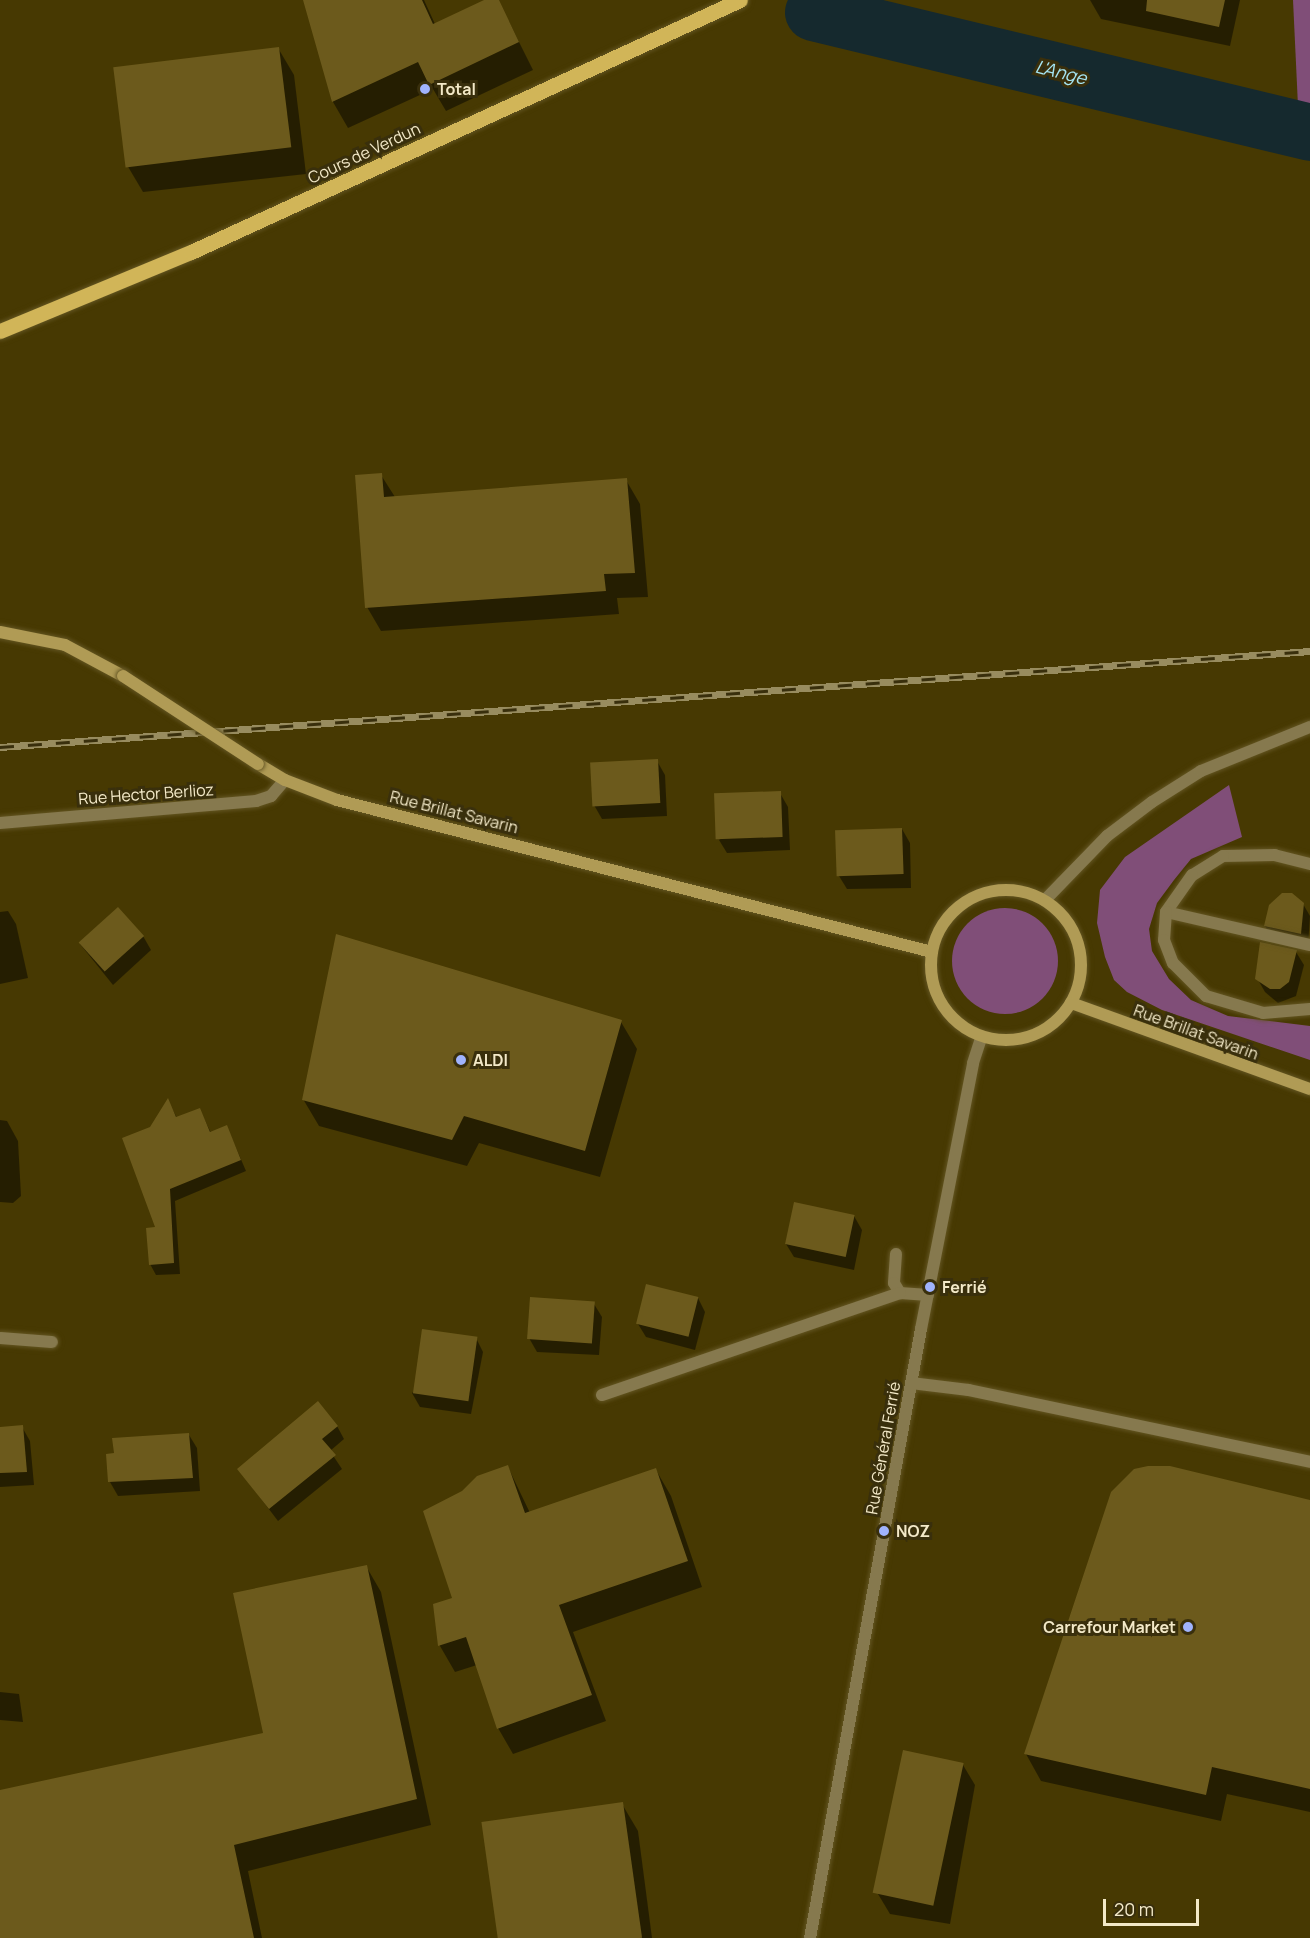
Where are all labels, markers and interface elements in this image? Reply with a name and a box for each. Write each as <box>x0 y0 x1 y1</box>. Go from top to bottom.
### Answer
water label: L'Ange <box>1033 55 1089 89</box>
place label: Total <box>437 79 476 99</box>
marker: Total <box>418 82 432 96</box>
street label: Cours de Verdun <box>305 119 423 187</box>
street label: Rue Hector Berlioz <box>78 780 214 808</box>
street label: Rue Brillat Savarin <box>388 787 520 837</box>
street label: Rue Brillat Savarin <box>1131 1001 1261 1063</box>
place label: ALDI <box>473 1050 508 1070</box>
marker: ALDI <box>454 1053 468 1067</box>
place label: Ferrié <box>942 1277 987 1297</box>
marker: Ferrié <box>923 1280 937 1294</box>
street label: Rue Général Ferrié <box>862 1380 904 1516</box>
place label: NOZ <box>896 1521 930 1541</box>
marker: NOZ <box>877 1524 891 1538</box>
place label: Carrefour Market <box>1043 1617 1176 1637</box>
marker: Carrefour Market <box>1181 1620 1195 1634</box>
scale bar <box>1106 1887 1202 1925</box>
text: 20 m <box>1114 1897 1154 1921</box>

